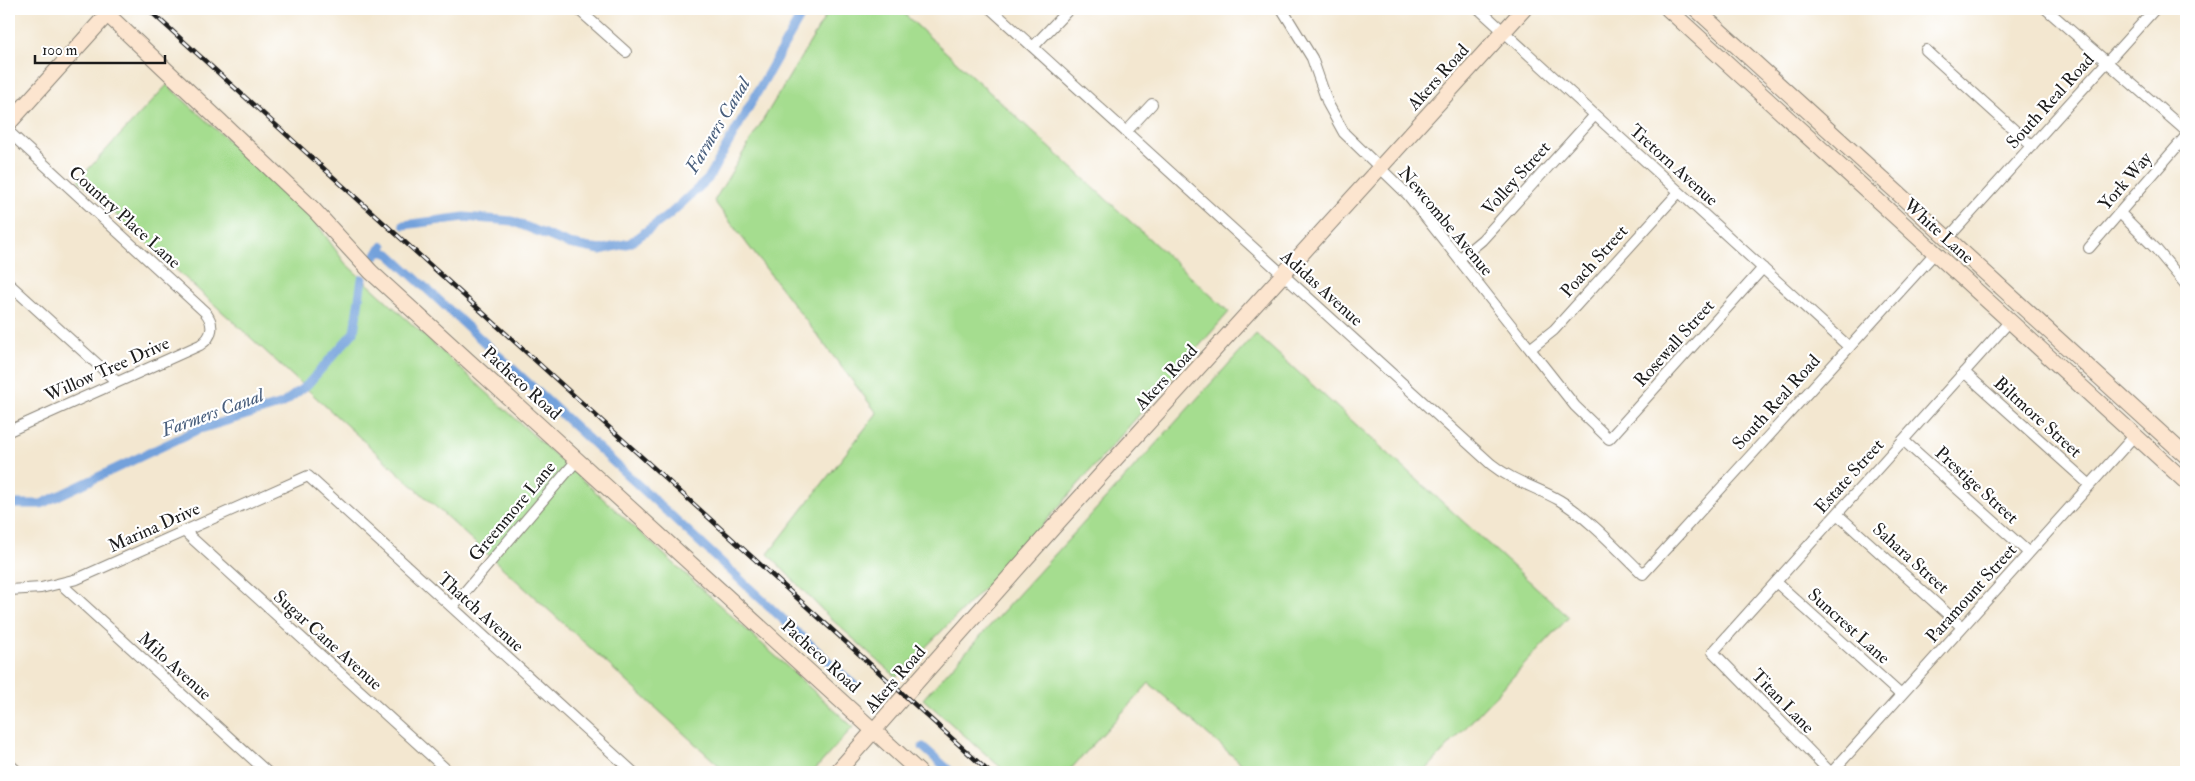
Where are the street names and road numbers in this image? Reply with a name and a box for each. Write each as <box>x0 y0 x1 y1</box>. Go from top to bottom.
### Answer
street label: Akers Road <box>1402 39 1474 116</box>
street label: South Real Road <box>2001 49 2099 154</box>
street label: Tretorn Avenue <box>1624 119 1723 212</box>
street label: Volley Street <box>1477 136 1556 220</box>
street label: York Way <box>2094 146 2158 215</box>
street label: Country Place Lane <box>64 161 186 274</box>
street label: Newcombe Avenue <box>1393 162 1499 281</box>
street label: White Lane <box>1898 193 1979 269</box>
street label: Poach Street <box>1556 220 1633 302</box>
street label: Adidas Avenue <box>1275 245 1368 332</box>
street label: Rosewall Street <box>1629 295 1720 392</box>
street label: Willow Tree Drive <box>40 332 173 408</box>
street label: Akers Road <box>1129 340 1203 416</box>
street label: Pacheco Road <box>477 342 566 425</box>
street label: South Real Road <box>1727 350 1825 455</box>
street label: Biltmore Street <box>1989 372 2087 463</box>
street label: Estate Street <box>1810 434 1889 519</box>
street label: Prestige Street <box>1930 442 2023 529</box>
street label: Greenmore Lane <box>464 456 561 566</box>
street label: Marina Drive <box>105 497 204 558</box>
street label: Sahara Street <box>1867 518 1954 599</box>
street label: Paramount Street <box>1921 539 2022 648</box>
street label: Thatch Avenue <box>433 567 529 658</box>
street label: Suncrest Lane <box>1803 583 1895 670</box>
street label: Sugar Cane Avenue <box>268 585 387 696</box>
street label: Pacheco Road <box>776 615 865 698</box>
street label: Milo Avenue <box>133 627 217 706</box>
street label: Akers Road <box>859 641 931 718</box>
street label: Titan Lane <box>1746 664 1820 739</box>

